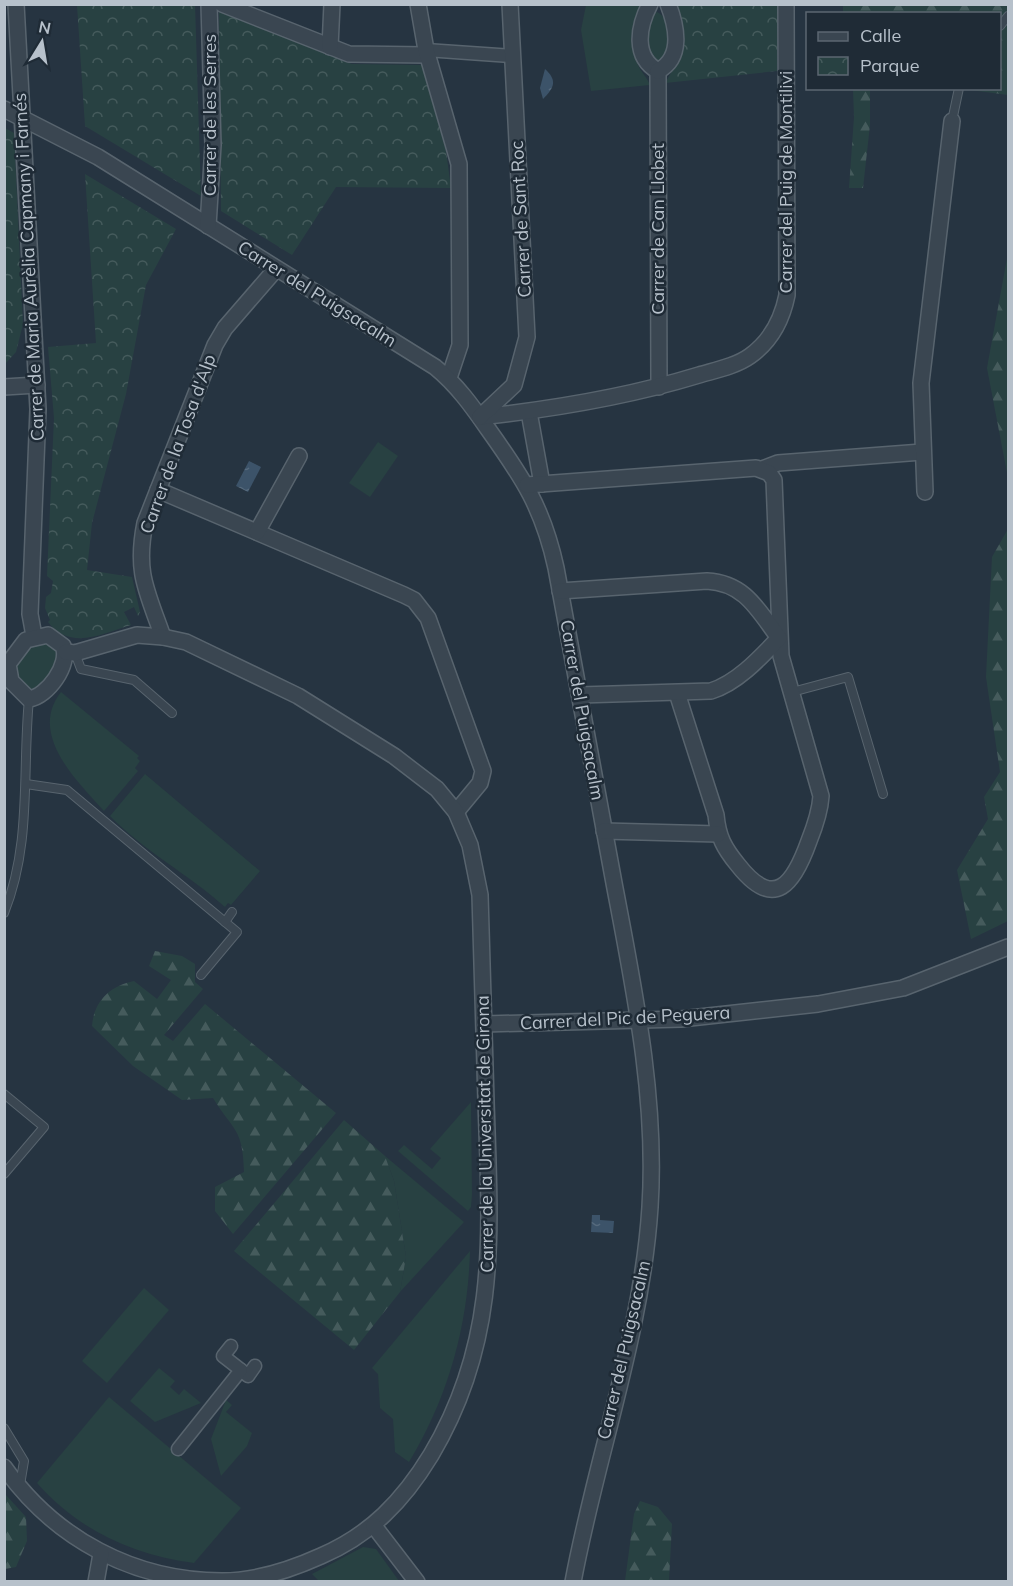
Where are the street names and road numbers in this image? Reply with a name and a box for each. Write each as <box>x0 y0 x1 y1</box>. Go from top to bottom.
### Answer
street label: Carrer de les Serres <box>198 34 221 196</box>
street label: Carrer del Puig de Montilivi <box>774 71 797 293</box>
street label: Carrer de Maria Aurèlia Capmany i Farnés <box>8 92 49 442</box>
street label: Carrer de Sant Roc <box>505 140 536 298</box>
street label: Carrer de Can Llobet <box>646 143 669 315</box>
street label: Carrer del Puigsacalm <box>234 235 401 352</box>
street label: Carrer de la Tosa d'Alp <box>134 351 221 537</box>
street label: Carrer del Puigsacalm <box>555 618 610 802</box>
street label: Carrer de la Universitat de Girona <box>471 995 498 1273</box>
street label: Carrer del Pic de Peguera <box>519 1001 731 1034</box>
street label: Carrer del Puigsacalm <box>592 1258 655 1442</box>

